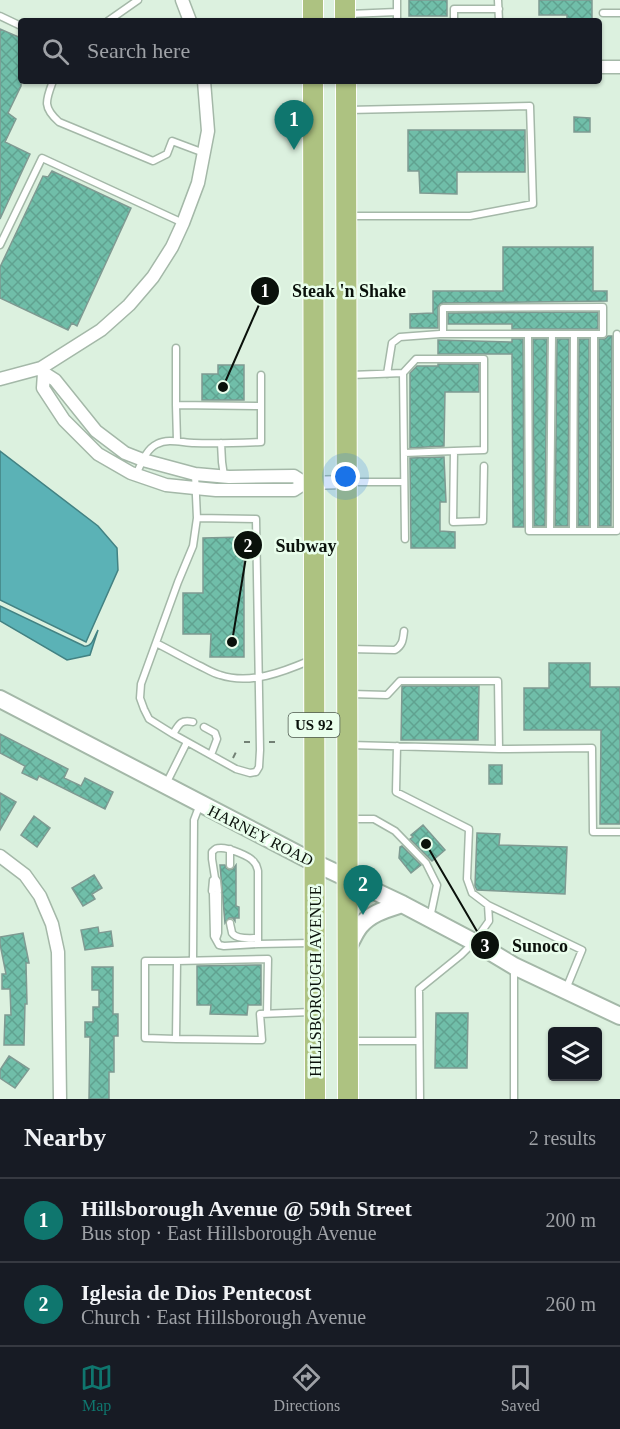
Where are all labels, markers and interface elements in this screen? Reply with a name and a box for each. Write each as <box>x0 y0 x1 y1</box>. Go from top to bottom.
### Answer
search box <box>18 18 602 84</box>
icon: search <box>39 35 72 68</box>
text: Search here <box>87 38 190 63</box>
pin: 1 <box>274 100 314 150</box>
callout: Steak 'n Shake <box>250 273 418 309</box>
text: 1 <box>261 281 270 301</box>
text: Steak 'n Shake <box>292 281 406 301</box>
your location <box>331 462 360 491</box>
callout: Subway <box>233 527 348 563</box>
text: 2 <box>244 536 253 556</box>
text: Subway <box>275 536 337 556</box>
road number: US 92 <box>288 713 340 737</box>
street label: HARNEY ROAD <box>206 802 316 869</box>
pin: 2 <box>344 866 382 915</box>
street label: HILLSBOROUGH AVENUE <box>307 885 324 1077</box>
callout: Sunoco <box>470 927 580 963</box>
text: 3 <box>481 936 490 956</box>
text: Sunoco <box>512 936 568 956</box>
map controls <box>548 1027 602 1081</box>
button: layers <box>548 1027 602 1081</box>
text: Nearby <box>24 1123 106 1152</box>
text: 2 results <box>529 1127 596 1149</box>
text: Hillsborough Avenue @ 59th Street <box>81 1196 412 1221</box>
text: 1 <box>39 1209 49 1231</box>
text: 200 m <box>545 1209 596 1231</box>
text: Bus stop · East Hillsborough Avenue <box>81 1222 377 1244</box>
text: Iglesia de Dios Pentecost <box>81 1280 311 1305</box>
text: 2 <box>39 1293 49 1315</box>
text: 260 m <box>545 1293 596 1315</box>
text: Church · East Hillsborough Avenue <box>81 1306 366 1328</box>
tab: Map <box>80 1361 113 1415</box>
tab: Directions <box>274 1361 340 1415</box>
tab: Saved <box>501 1361 540 1415</box>

